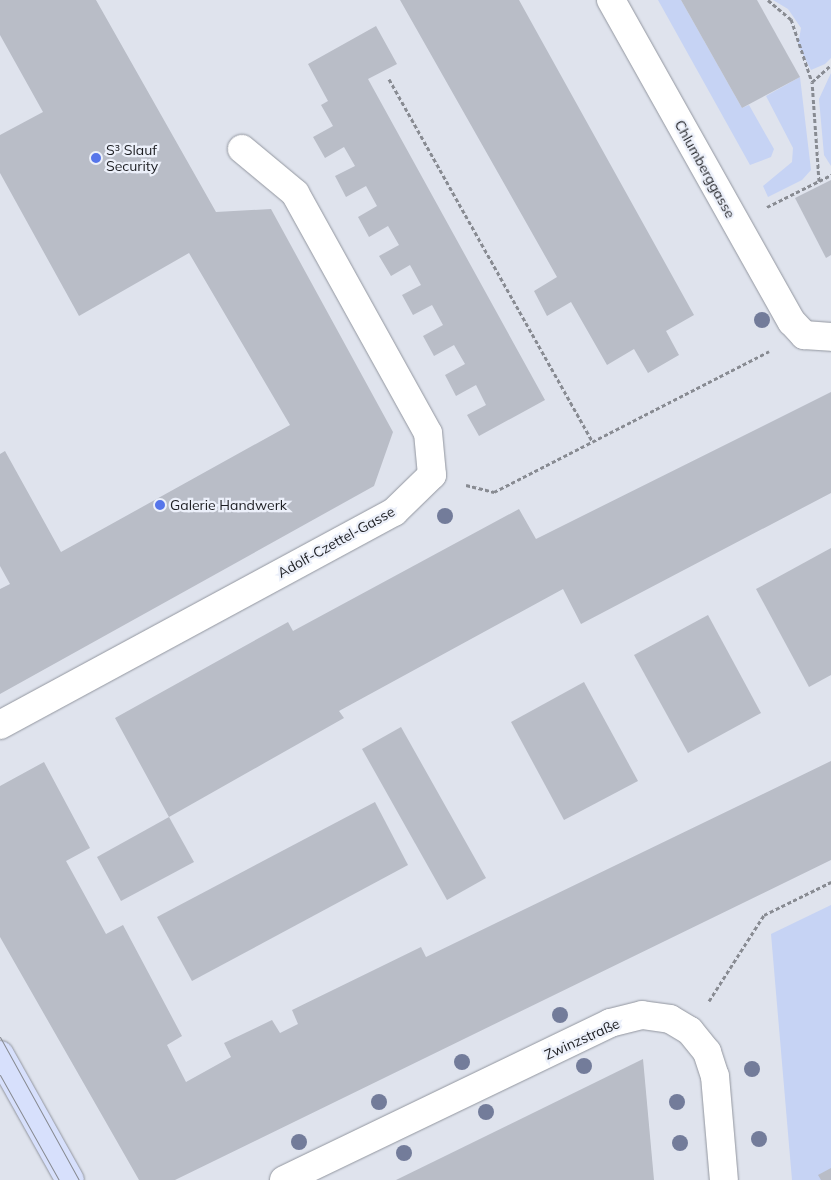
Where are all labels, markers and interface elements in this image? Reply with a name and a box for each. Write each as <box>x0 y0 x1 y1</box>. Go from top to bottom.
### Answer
street label: Chlumberggasse <box>671 117 739 221</box>
place label: S³ Slauf Security <box>106 142 158 174</box>
marker: S³ Slauf Security <box>90 152 102 164</box>
place label: Galerie Handwerk <box>170 497 287 513</box>
marker: Galerie Handwerk <box>154 499 166 511</box>
street label: Adolf-Czettel-Gasse <box>275 503 397 581</box>
street label: Zwinzstraße <box>542 1015 622 1063</box>

